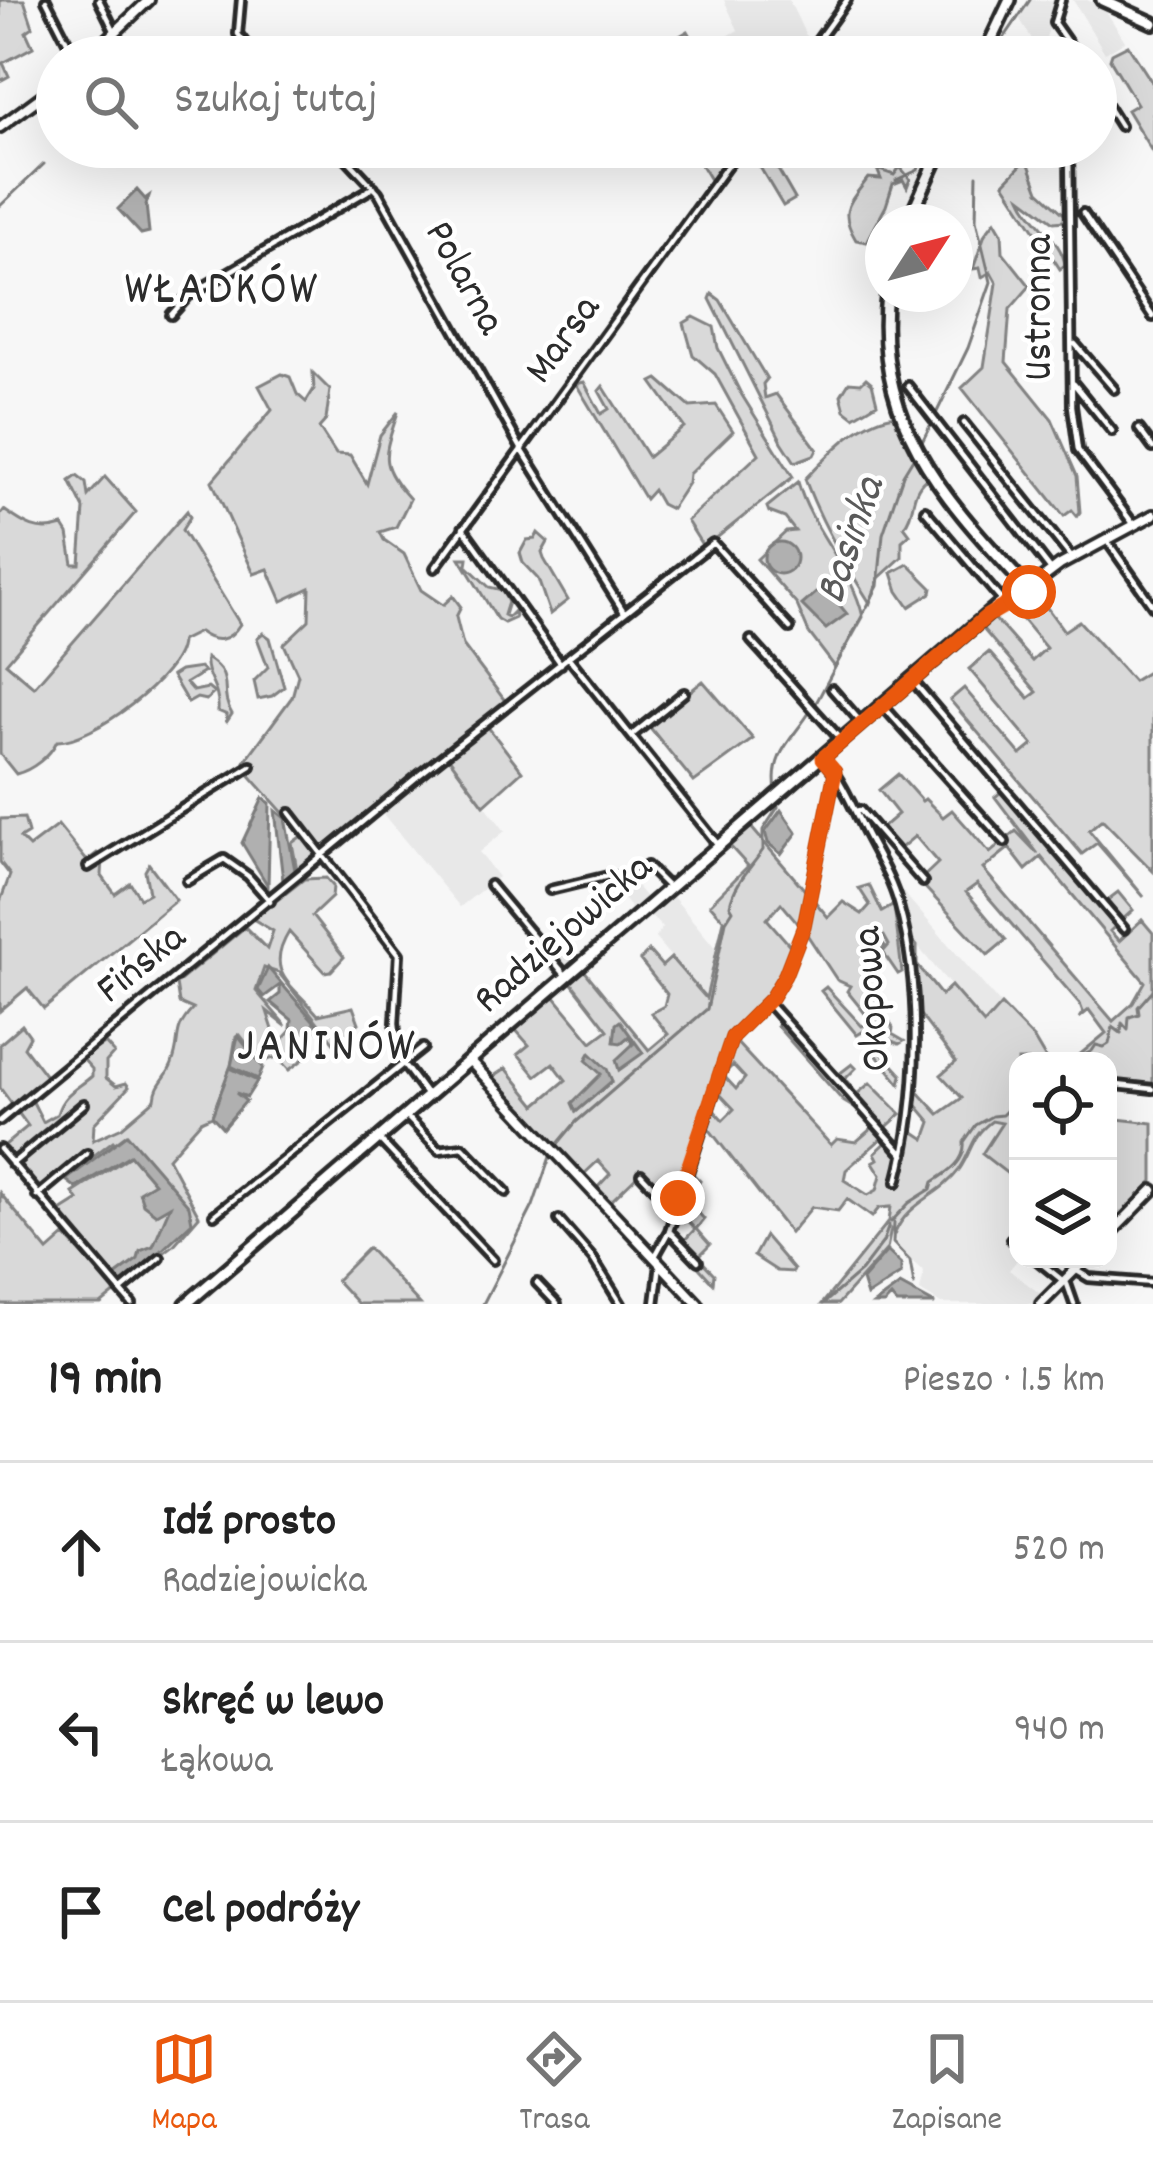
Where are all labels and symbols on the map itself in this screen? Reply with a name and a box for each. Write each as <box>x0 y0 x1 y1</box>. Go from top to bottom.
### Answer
north arrow <box>865 204 973 312</box>
street label: Polarna <box>406 211 518 348</box>
street label: Ustronna <box>1012 234 1072 381</box>
district label: WŁADKÓW <box>124 258 320 327</box>
street label: Marsa <box>512 283 619 398</box>
water label: Basinka <box>802 467 905 613</box>
route start <box>1002 565 1056 619</box>
street label: Radziejowicka <box>462 840 669 1031</box>
street label: Fińska <box>85 910 202 1021</box>
street label: Okopowa <box>840 923 910 1073</box>
district label: JANINÓW <box>237 1015 417 1084</box>
route end <box>651 1171 705 1225</box>

